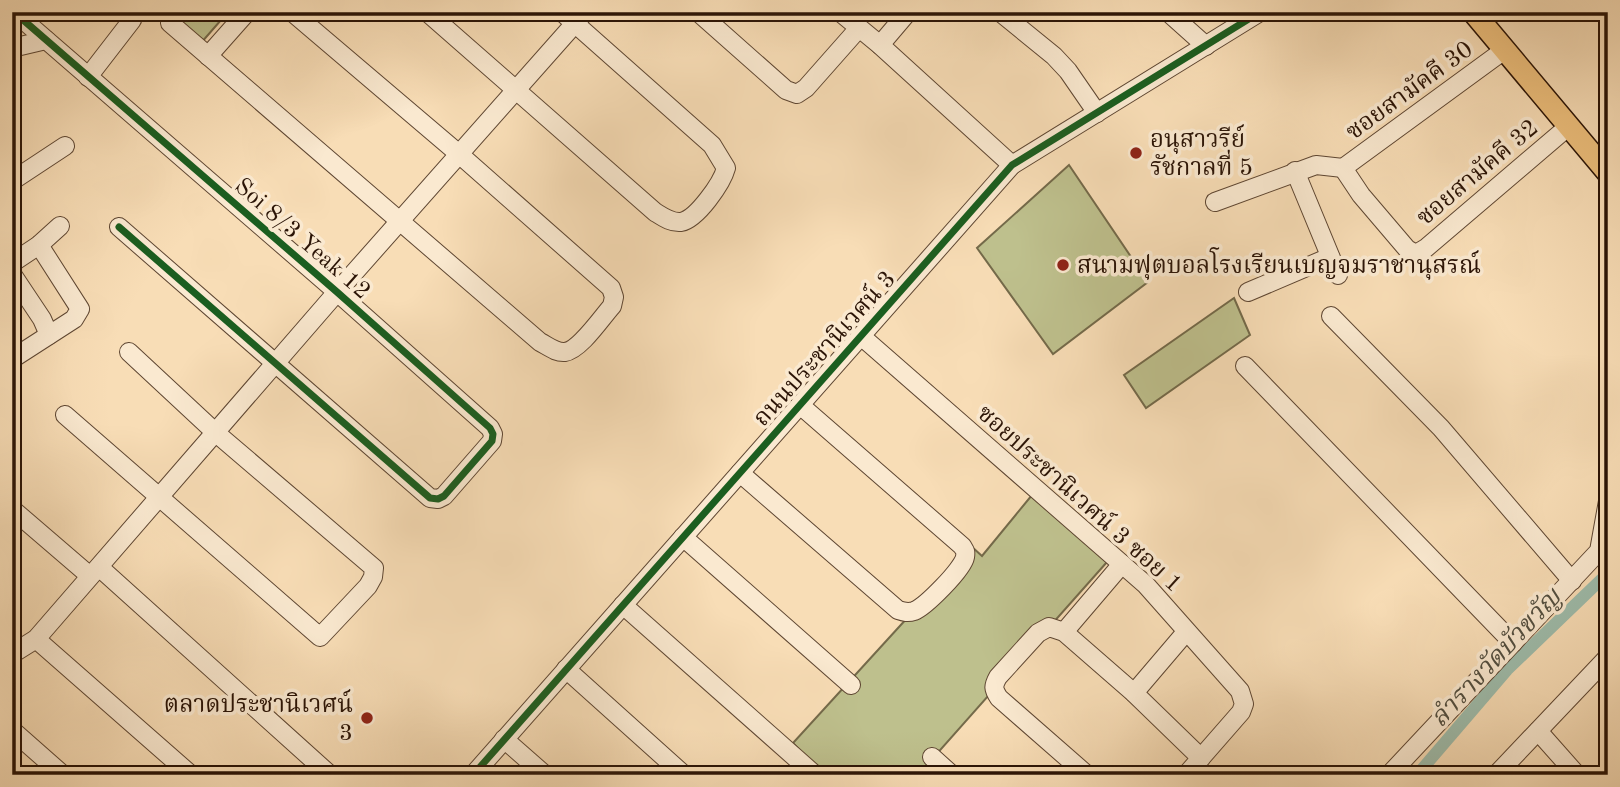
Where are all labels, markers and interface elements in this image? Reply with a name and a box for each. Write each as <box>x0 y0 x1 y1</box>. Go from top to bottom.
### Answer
street label: ซอยสามัคคี 30 <box>1341 35 1478 145</box>
street label: ซอยสามัคคี 32 <box>1411 114 1543 231</box>
place label: อนุสาวรีย์ รัชกาลที่ 5 <box>1150 123 1253 181</box>
marker: อนุสาวรีย์ รัชกาลที่ 5 <box>1128 145 1144 161</box>
street label: Soi 8/3 Yeak 12 <box>229 174 374 305</box>
place label: สนามฟุตบอลโรงเรียนเบญจมราชานุสรณ์ <box>1077 247 1481 280</box>
marker: สนามฟุตบอลโรงเรียนเบญจมราชานุสรณ์ <box>1055 257 1071 273</box>
street label: ถนนประชานิเวศน์ 3 <box>745 263 901 431</box>
street label: ซอยประชานิเวศน์ 3 ซอย 1 <box>972 397 1190 597</box>
water label: ลำรางวัดบัวขวัญ <box>1425 582 1568 733</box>
place label: ตลาดประชานิเวศน์ 3 <box>164 688 353 746</box>
marker: ตลาดประชานิเวศน์ 3 <box>359 710 375 726</box>

